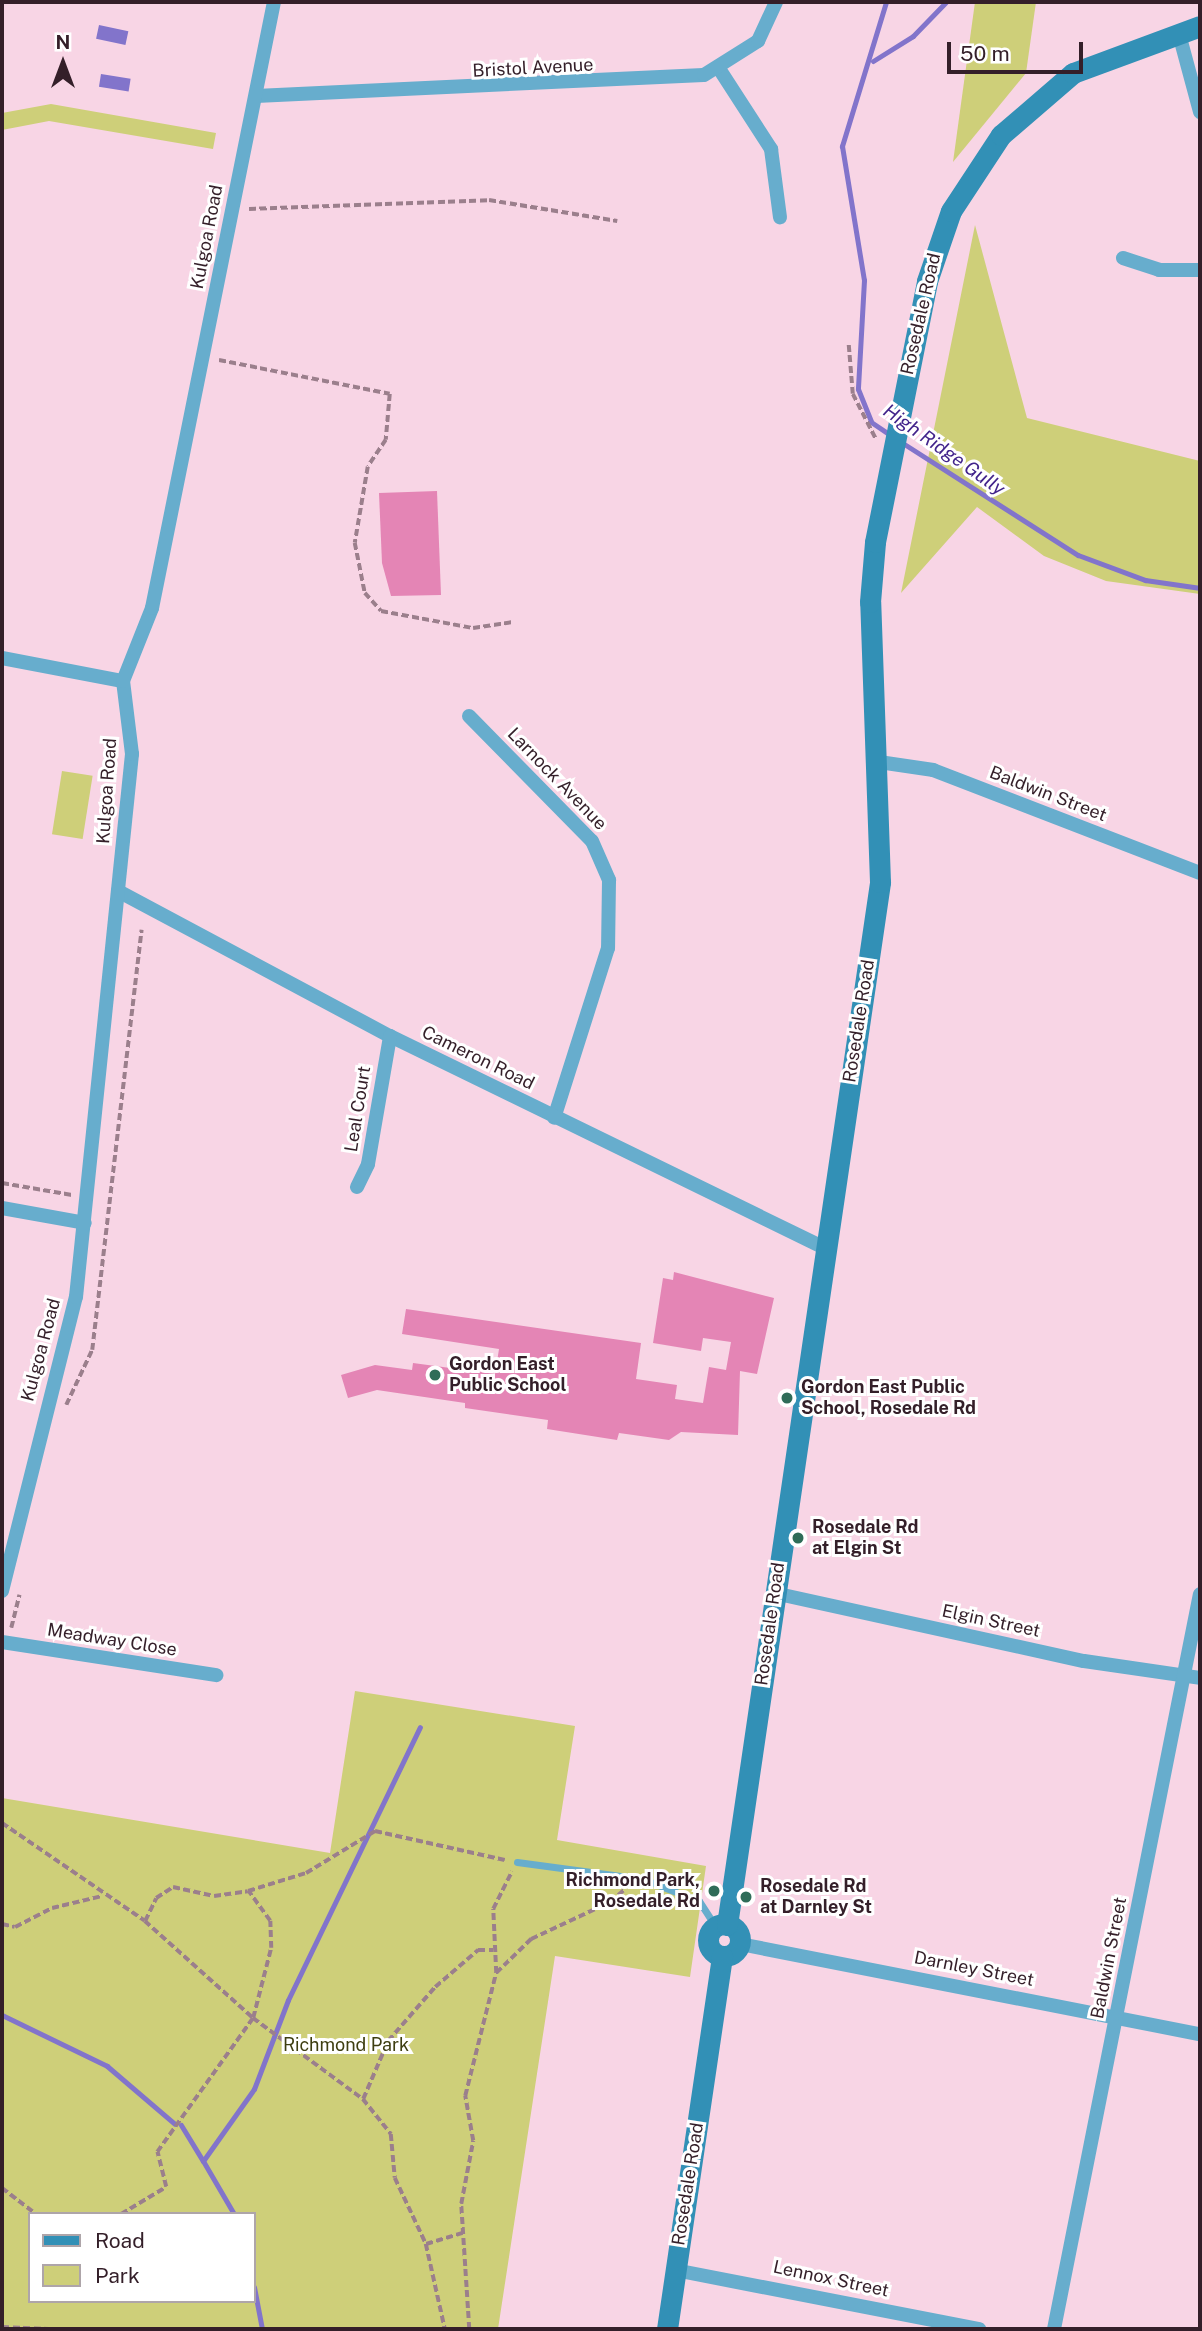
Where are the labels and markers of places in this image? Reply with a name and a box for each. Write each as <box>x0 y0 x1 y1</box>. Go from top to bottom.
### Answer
place label: Gordon East Public School <box>449 1354 566 1396</box>
marker: Gordon East Public School <box>427 1367 443 1383</box>
place label: Gordon East Public School, Rosedale Rd <box>801 1377 976 1420</box>
marker: Gordon East Public School, Rosedale Rd <box>779 1390 795 1406</box>
place label: Rosedale Rd at Elgin St <box>812 1517 919 1560</box>
marker: Rosedale Rd at Elgin St <box>790 1530 806 1546</box>
place label: Richmond Park, Rosedale Rd <box>566 1870 700 1912</box>
place label: Rosedale Rd at Darnley St <box>760 1876 872 1918</box>
marker: Richmond Park, Rosedale Rd <box>706 1883 722 1899</box>
marker: Rosedale Rd at Darnley St <box>738 1889 754 1905</box>

